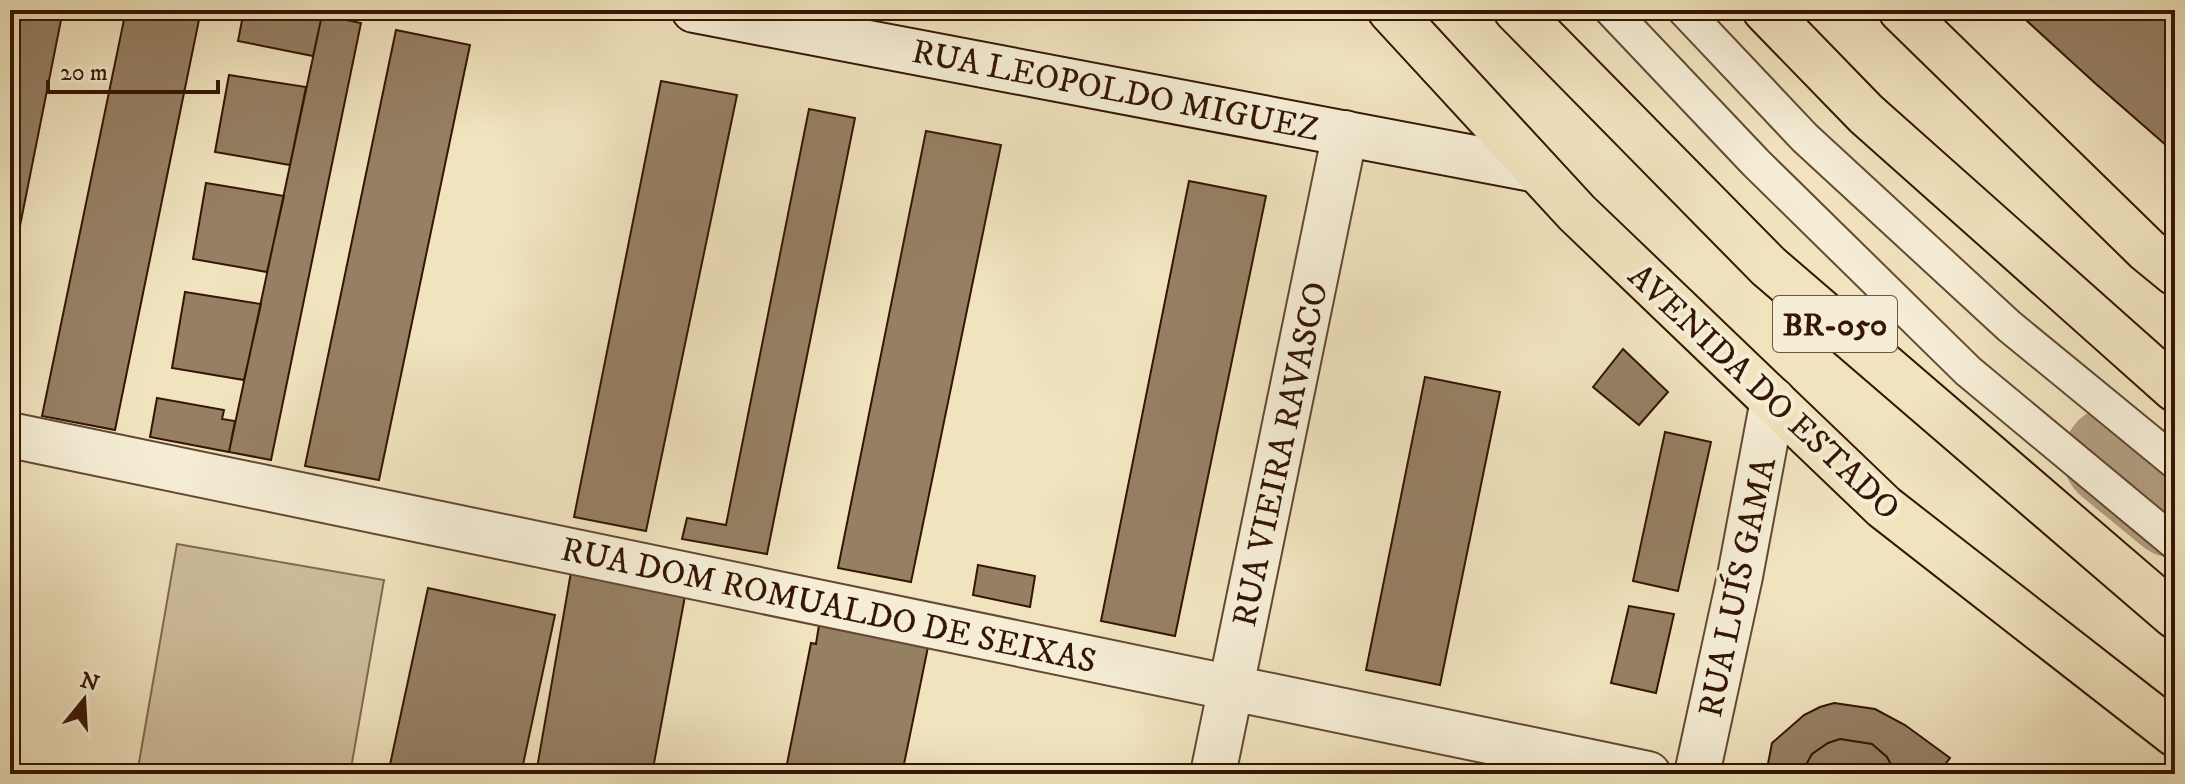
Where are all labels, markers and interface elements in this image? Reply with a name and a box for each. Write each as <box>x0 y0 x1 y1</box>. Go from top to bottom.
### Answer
street label: RUA LEOPOLDO MIGUEZ <box>908 31 1323 151</box>
scale bar <box>48 44 218 94</box>
text: 20 m <box>60 58 108 88</box>
street label: AVENIDA DO ESTADO <box>1619 256 1908 529</box>
street label: RUA VIEIRA RAVASCO <box>1224 278 1338 631</box>
road number: BR-050 <box>1773 296 1897 352</box>
street label: RUA LUÍS GAMA <box>1690 454 1786 721</box>
street label: RUA DOM ROMUALDO DE SEIXAS <box>557 529 1100 683</box>
north arrow <box>44 660 124 740</box>
text: N <box>77 667 102 698</box>

